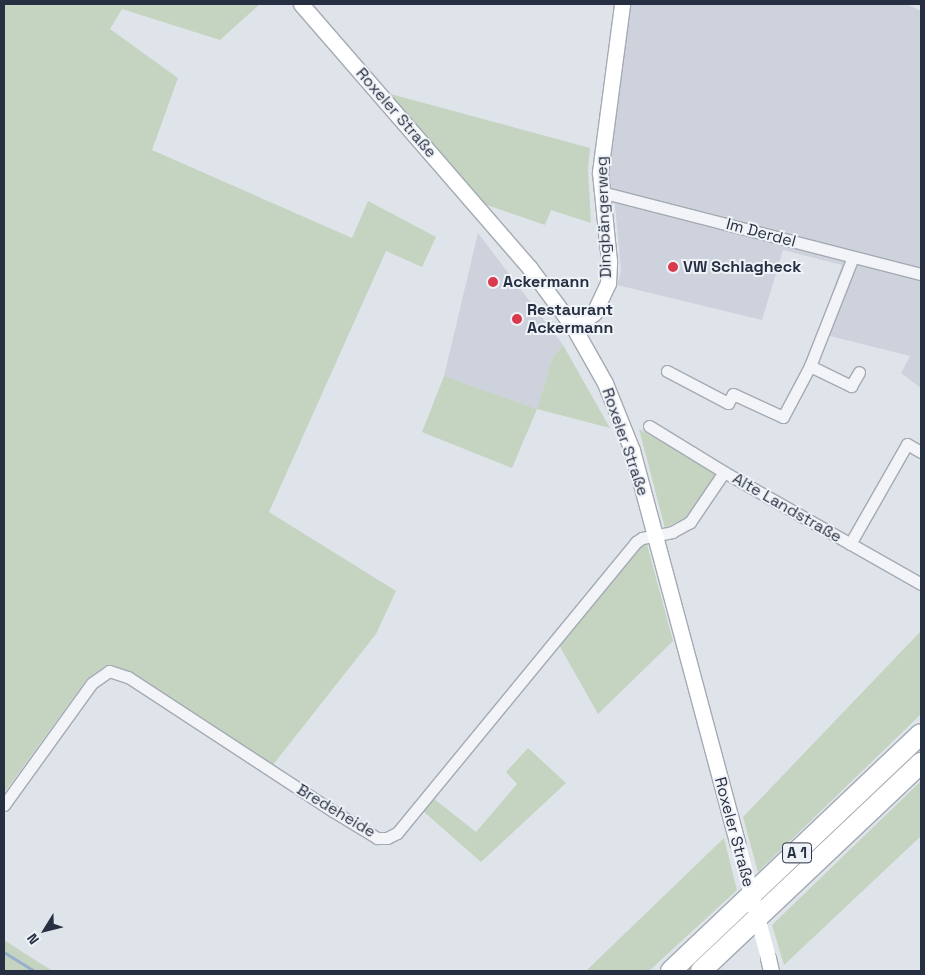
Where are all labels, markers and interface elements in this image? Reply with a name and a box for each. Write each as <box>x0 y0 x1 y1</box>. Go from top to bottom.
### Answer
street label: Roxeler Straße <box>352 64 440 162</box>
street label: Dingbängerweg <box>592 156 616 278</box>
street label: Im Derdel <box>724 215 798 251</box>
place label: VW Schlagheck <box>683 257 801 277</box>
marker: VW Schlagheck <box>667 261 679 273</box>
place label: Ackermann <box>503 272 589 292</box>
marker: Ackermann <box>487 276 499 288</box>
place label: Restaurant Ackermann <box>527 300 613 338</box>
marker: Restaurant Ackermann <box>511 313 523 325</box>
street label: Roxeler Straße <box>598 385 652 499</box>
street label: Alte Landstraße <box>729 469 845 547</box>
street label: Roxeler Straße <box>710 775 758 889</box>
street label: Bredeheide <box>293 780 379 842</box>
road number: A 1 <box>781 840 813 866</box>
north arrow <box>20 905 70 955</box>
text: N <box>23 930 43 948</box>

